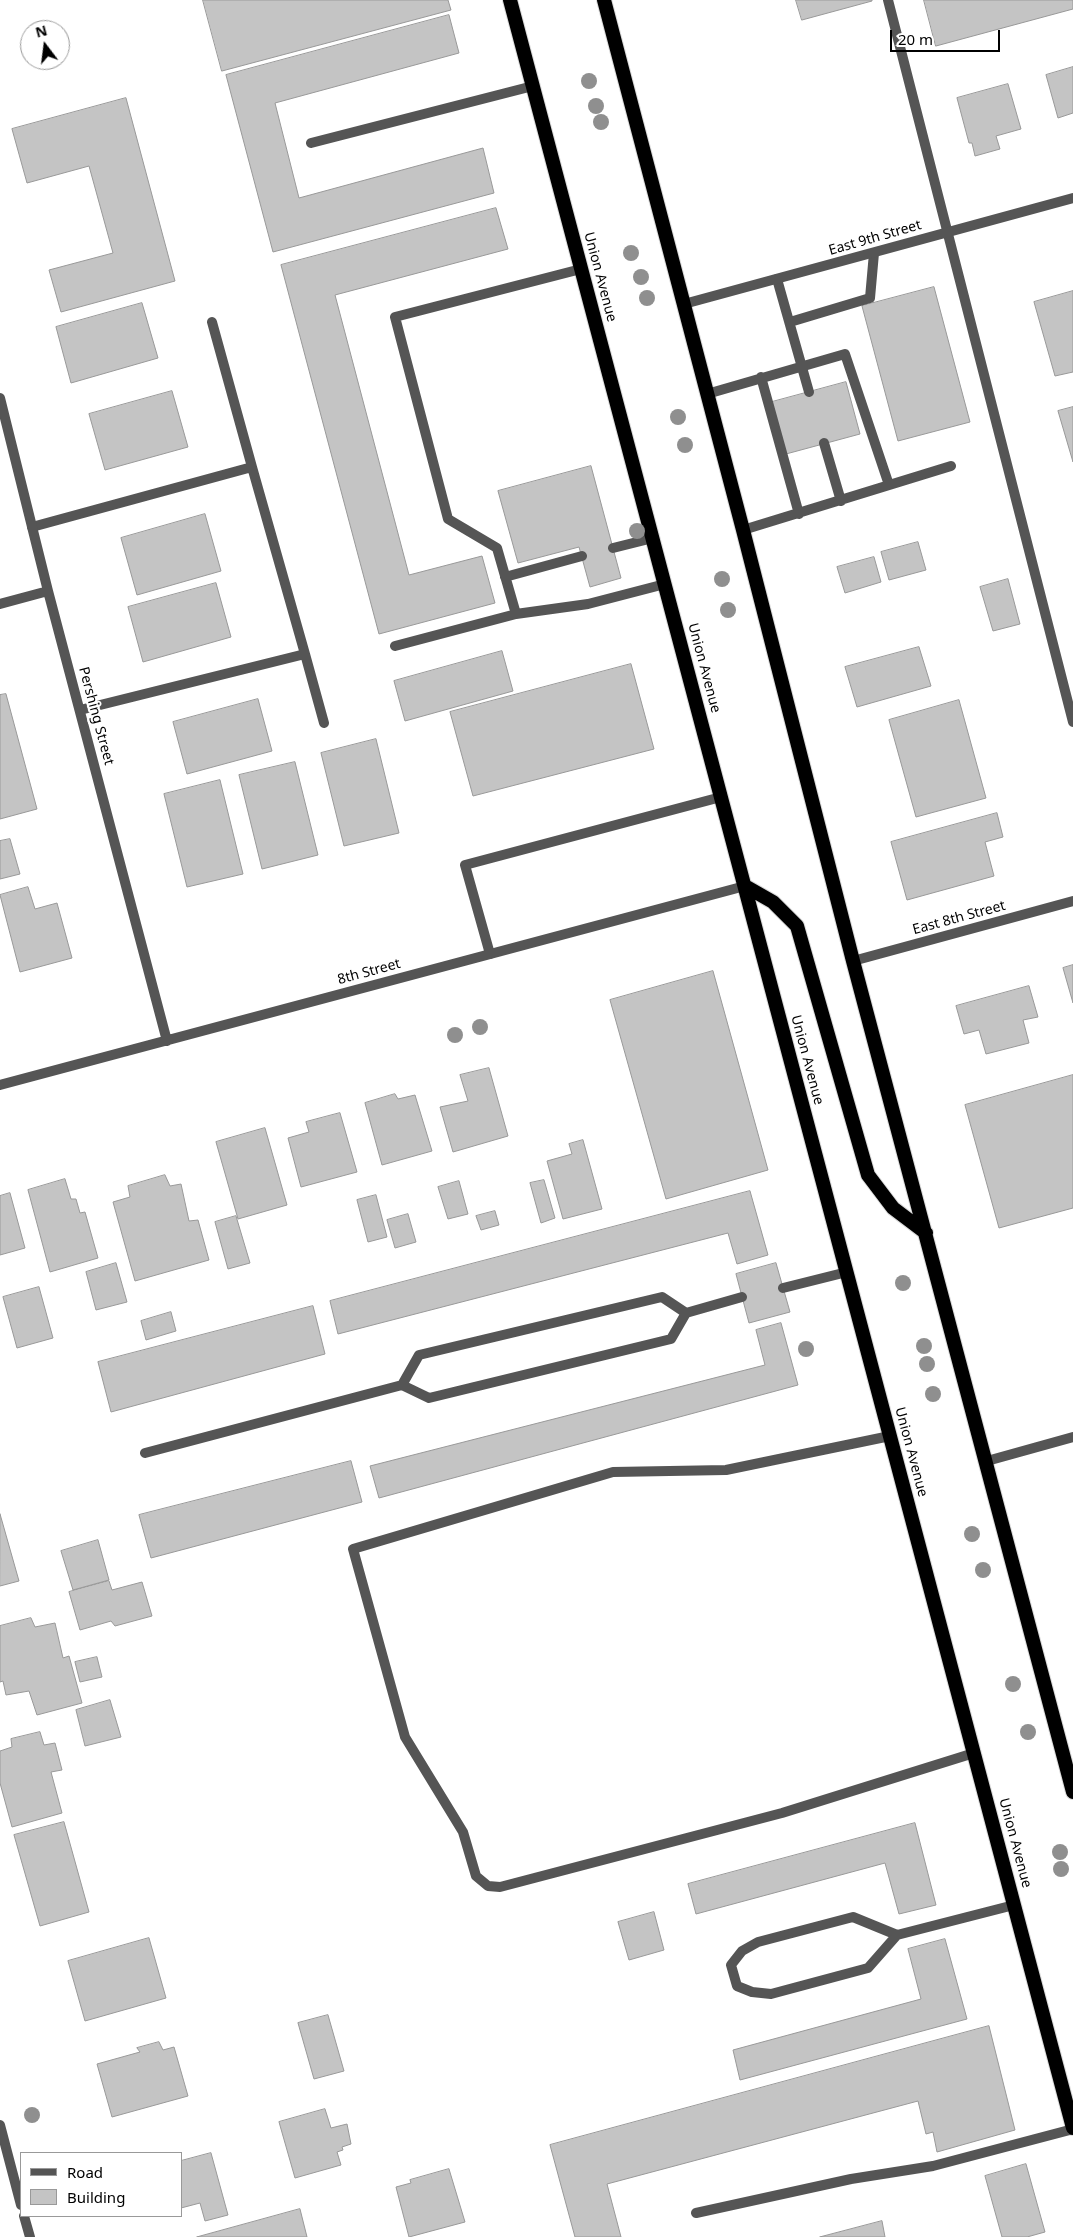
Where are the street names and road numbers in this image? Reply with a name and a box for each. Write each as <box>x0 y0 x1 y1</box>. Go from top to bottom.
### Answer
street label: East 9th Street <box>827 217 923 259</box>
street label: Union Avenue <box>580 230 620 324</box>
street label: Union Avenue <box>684 621 724 715</box>
street label: Pershing Street <box>75 665 117 767</box>
street label: East 8th Street <box>911 898 1007 938</box>
street label: 8th Street <box>336 956 402 988</box>
street label: Union Avenue <box>787 1013 827 1107</box>
street label: Union Avenue <box>891 1405 931 1499</box>
street label: Union Avenue <box>995 1796 1035 1890</box>

